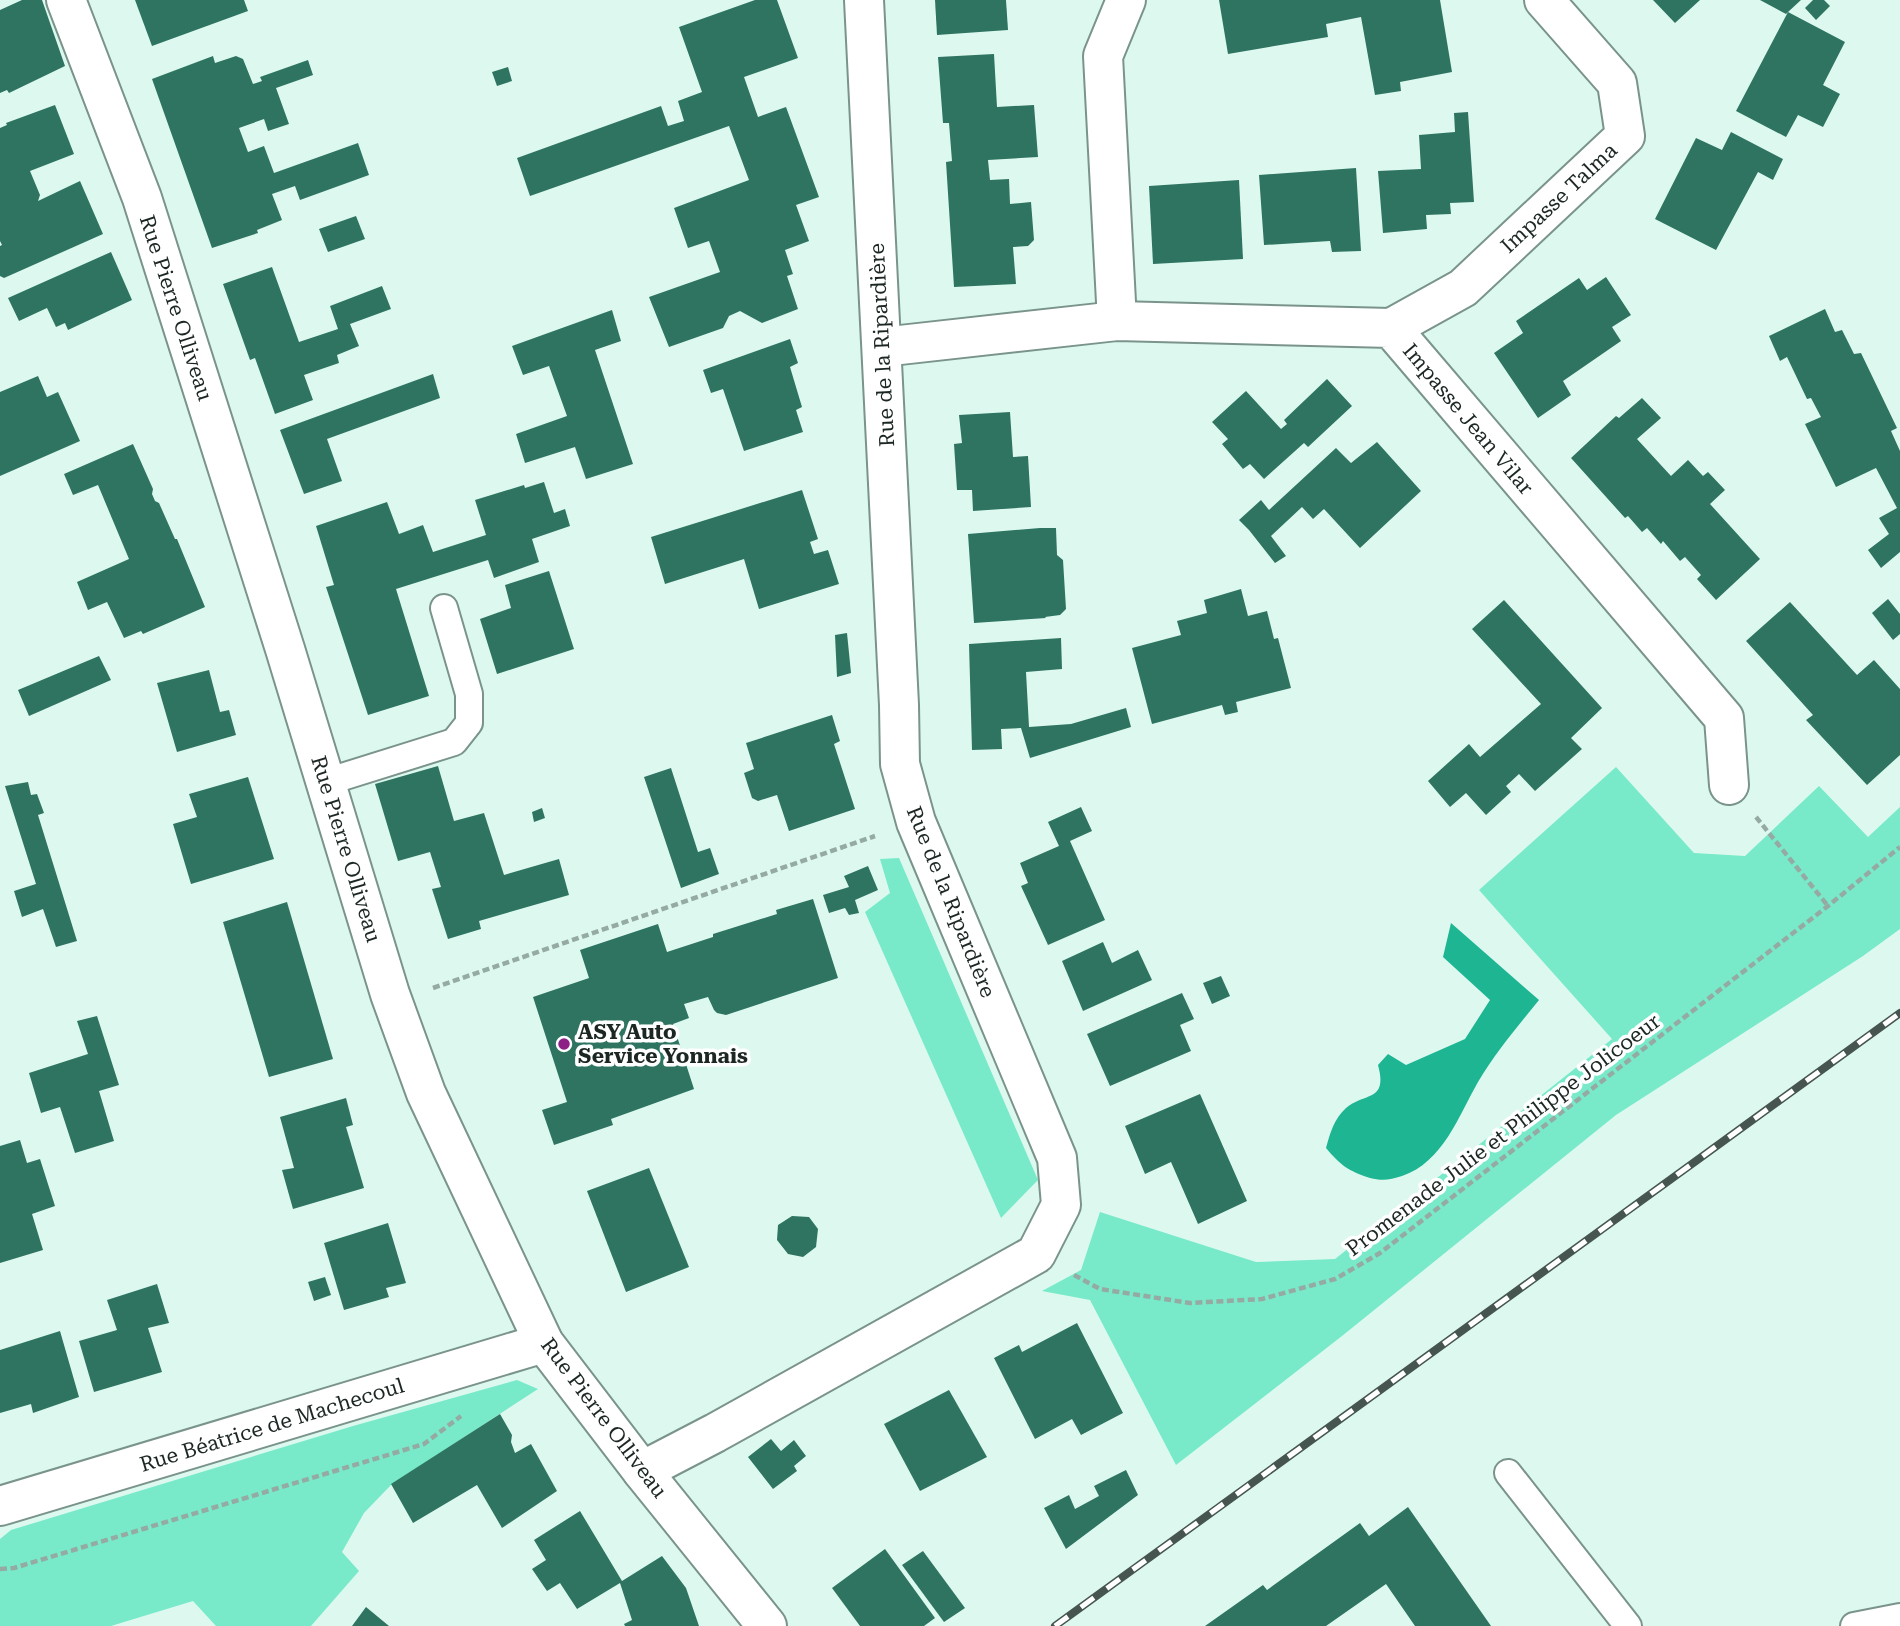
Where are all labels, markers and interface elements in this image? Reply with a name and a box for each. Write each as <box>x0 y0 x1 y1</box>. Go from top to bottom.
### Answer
street label: Impasse Talma <box>1496 138 1622 258</box>
street label: Rue Pierre Olliveau <box>135 212 217 404</box>
street label: Rue de la Ripardière <box>865 243 899 447</box>
street label: Impasse Jean Vilar <box>1398 339 1538 500</box>
street label: Rue Pierre Olliveau <box>306 753 386 945</box>
street label: Rue de la Ripardière <box>902 803 1000 1001</box>
street label: Promenade Julie et Philippe Jolicoeur <box>1341 1009 1665 1261</box>
place label: ASY Auto Service Yonnais <box>578 1020 748 1068</box>
marker: ASY Auto Service Yonnais <box>556 1036 572 1052</box>
street label: Rue Pierre Olliveau <box>536 1333 672 1503</box>
street label: Rue Béatrice de Machecoul <box>137 1373 408 1477</box>

